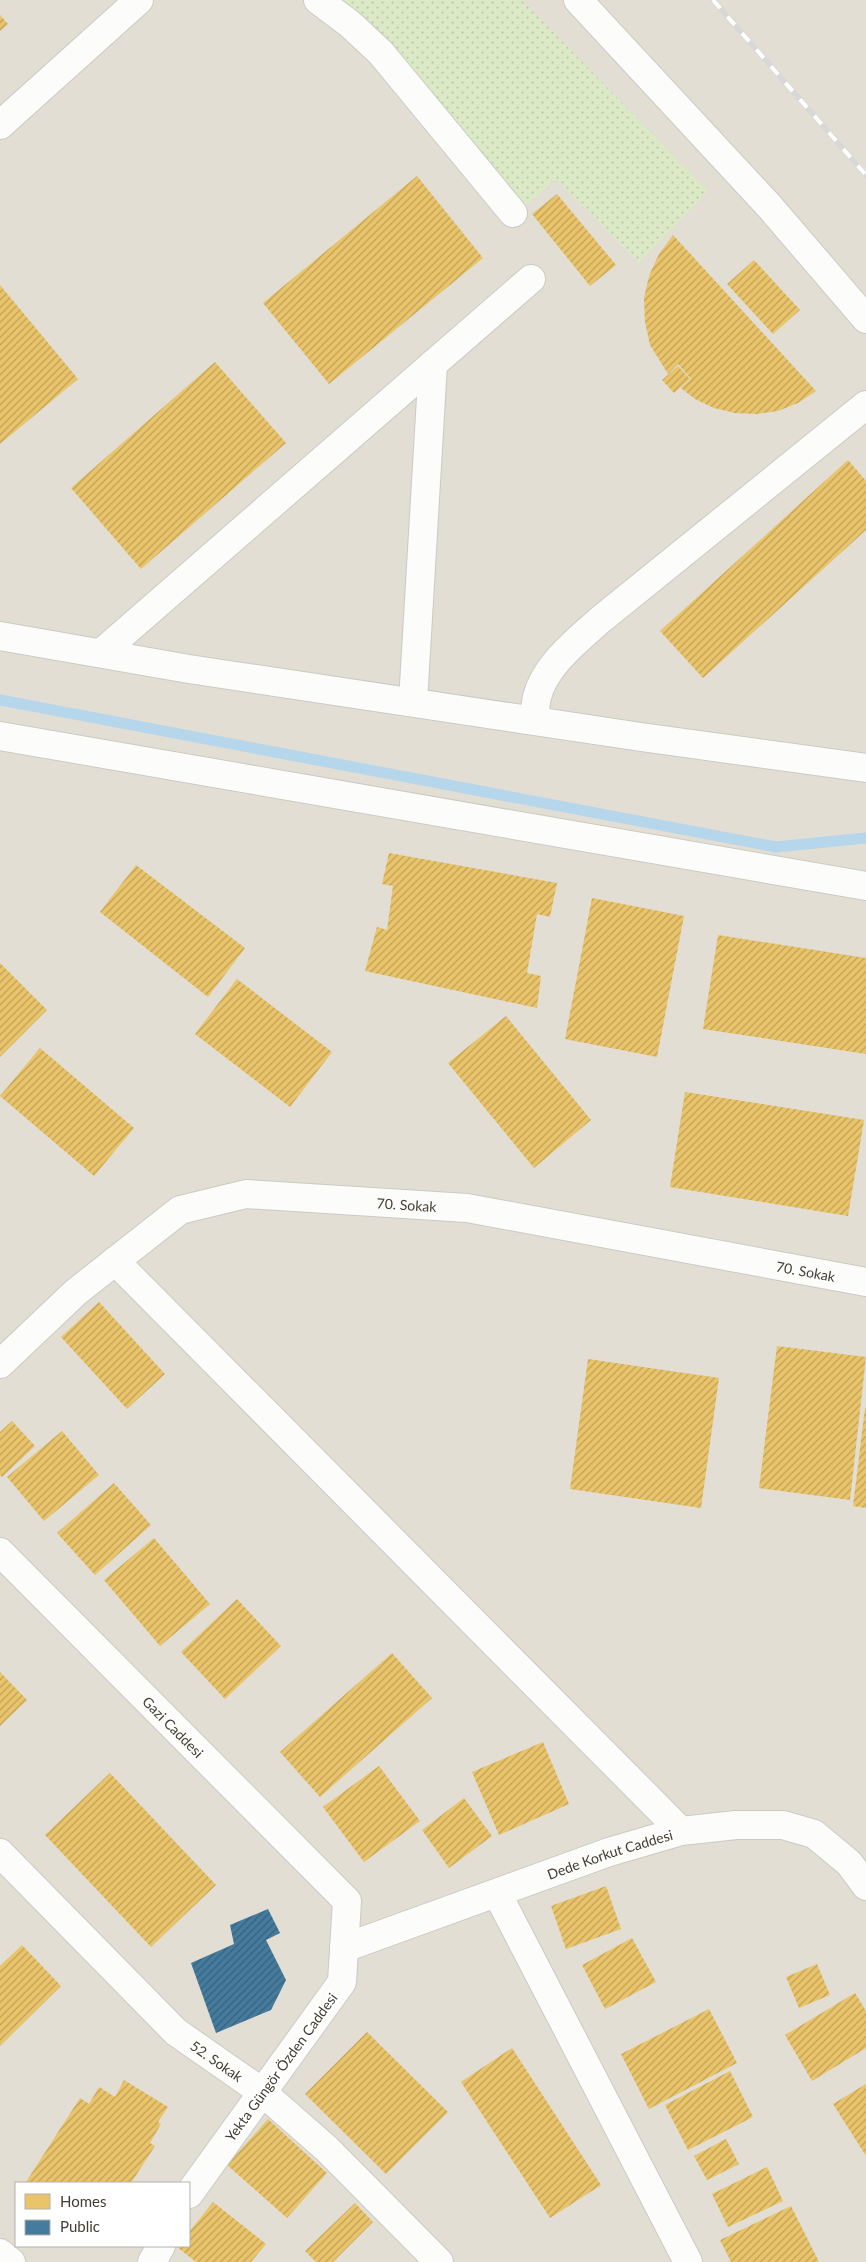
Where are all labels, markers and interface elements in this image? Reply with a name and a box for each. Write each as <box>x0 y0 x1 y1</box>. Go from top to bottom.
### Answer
street label: 70. Sokak <box>376 1194 438 1215</box>
street label: 70. Sokak <box>775 1257 838 1285</box>
street label: Gazi Caddesi <box>139 1692 207 1761</box>
street label: Dede Korkut Caddesi <box>545 1825 674 1882</box>
street label: Yekta Güngör Özden Caddesi <box>221 1990 341 2144</box>
street label: 52. Sokak <box>188 2036 247 2085</box>
legend <box>15 2182 190 2247</box>
text: Homes <box>60 2192 106 2210</box>
text: Public <box>60 2217 100 2235</box>

